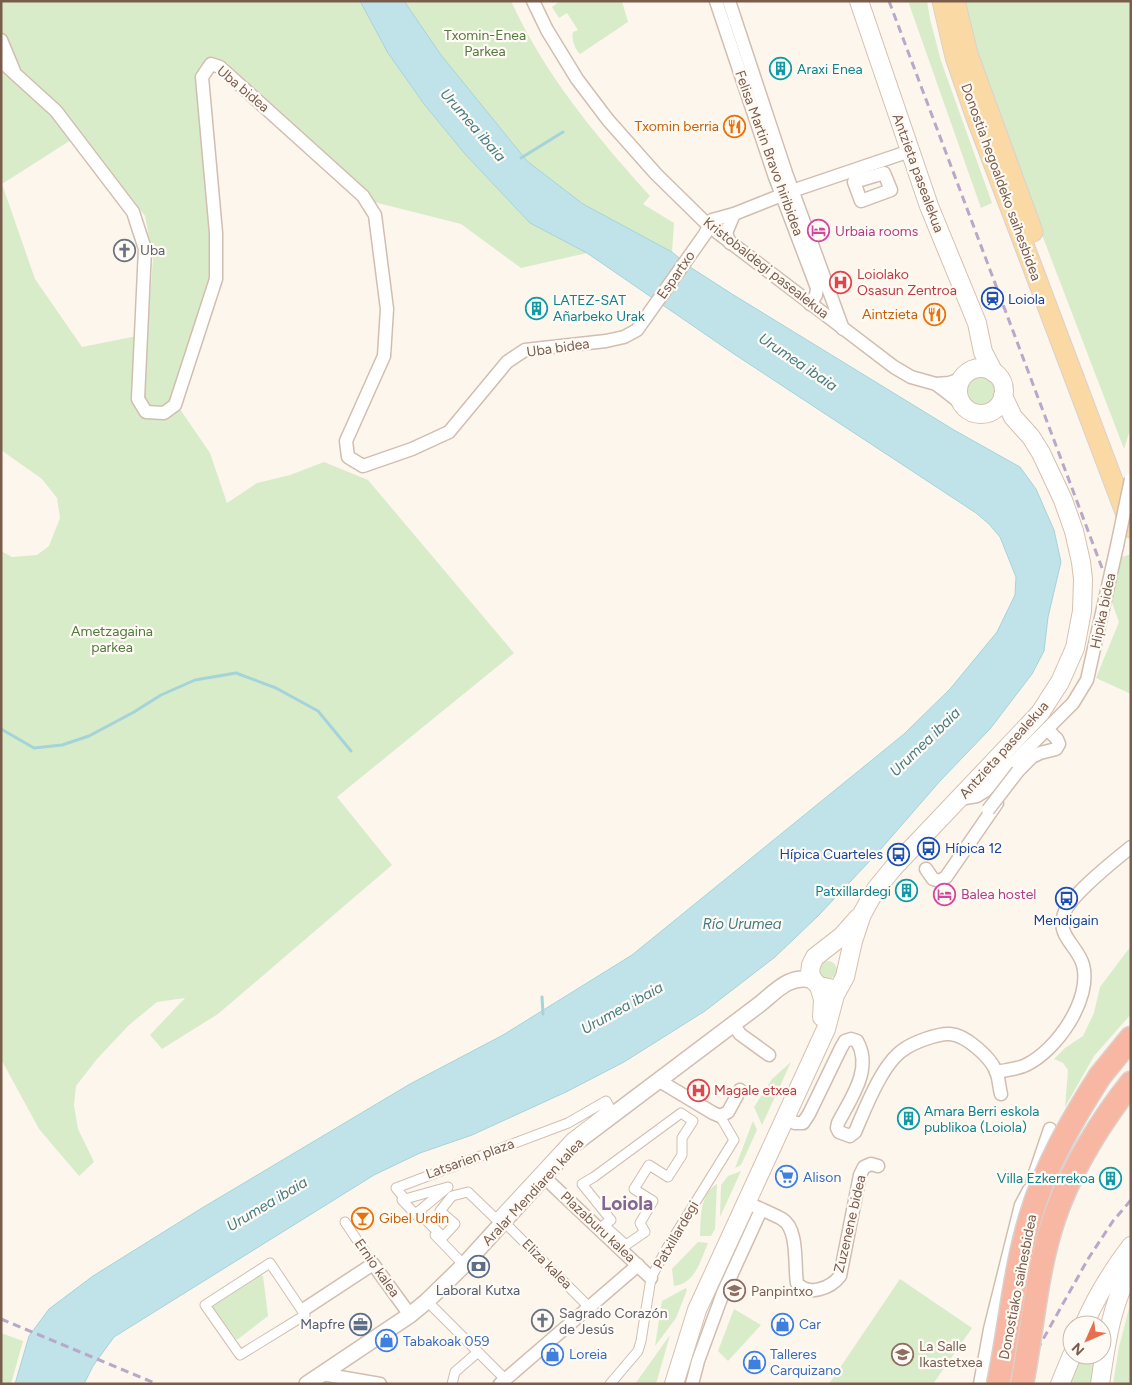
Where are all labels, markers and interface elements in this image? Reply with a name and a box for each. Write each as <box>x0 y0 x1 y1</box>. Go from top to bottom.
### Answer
park label: Txomin-Enea Parkea <box>444 27 526 60</box>
building icon: Araxi Enea <box>769 57 793 81</box>
place label: Araxi Enea <box>797 61 863 78</box>
street label: Uba bidea <box>213 62 273 116</box>
street label: Felisa Martin Bravo hiribidea <box>731 68 807 238</box>
street label: Donostia hegoaldeko saihesbidea <box>957 81 1045 283</box>
water label: Urumea ibaia <box>436 85 510 165</box>
street label: Antzieta pasealekua <box>889 111 947 235</box>
restaurant icon: Txomin berria <box>723 114 747 138</box>
place label: Txomin berria <box>634 118 719 135</box>
street label: Kristobaldegi pasealekua <box>700 214 832 322</box>
hotel icon: Urbaia rooms <box>807 219 831 243</box>
place label: Urbaia rooms <box>835 223 918 240</box>
church icon: Uba <box>112 238 136 262</box>
place label: Uba <box>140 242 165 259</box>
street label: Espartxo <box>653 248 699 302</box>
place label: Loiolako Osasun Zentroa <box>857 266 957 299</box>
hospital icon: Loiolako Osasun Zentroa <box>829 270 853 294</box>
station icon: Loiola <box>980 287 1004 311</box>
place label: Loiola <box>1008 291 1045 308</box>
place label: LATEZ-SAT Añarbeko Urak <box>553 292 645 325</box>
building icon: LATEZ-SAT Añarbeko Urak <box>525 296 549 320</box>
restaurant icon: Aintzieta <box>922 302 946 326</box>
place label: Aintzieta <box>862 306 918 323</box>
water label: Urumea ibaia <box>755 329 841 395</box>
street label: Uba bidea <box>526 335 590 361</box>
street label: Hipika bidea <box>1087 572 1119 650</box>
park label: Ametzagaina parkea <box>71 623 153 656</box>
street label: Antzieta pasealekua <box>956 698 1052 802</box>
water label: Urumea ibaia <box>886 704 964 780</box>
bus stop icon: Hípica 12 <box>917 836 941 860</box>
place label: Hípica 12 <box>945 840 1002 857</box>
bus stop icon: Hípica Cuarteles <box>887 842 911 866</box>
place label: Hípica Cuarteles <box>780 846 883 863</box>
building icon: Patxillardegi <box>895 879 919 903</box>
hotel icon: Balea hostel <box>933 882 957 906</box>
place label: Patxillardegi <box>815 883 891 900</box>
place label: Balea hostel <box>961 886 1036 903</box>
bus stop icon: Mendigain <box>1054 886 1078 910</box>
place label: Mendigain <box>1033 912 1099 929</box>
water label: Río Urumea <box>702 915 782 933</box>
water label: Urumea ibaia <box>578 978 666 1038</box>
hospital icon: Magale etxea <box>686 1078 710 1102</box>
place label: Magale etxea <box>714 1082 797 1099</box>
place label: Amara Berri eskola publikoa (Loiola) <box>924 1103 1039 1136</box>
building icon: Amara Berri eskola publikoa (Loiola) <box>896 1107 920 1131</box>
street label: Latsarien plaza <box>423 1135 517 1183</box>
street label: Aralar Mendiaren kalea <box>479 1135 587 1249</box>
supermarket icon: Alison <box>775 1165 799 1189</box>
building icon: Villa Ezkerrekoa <box>1099 1166 1123 1190</box>
place label: Alison <box>803 1169 841 1186</box>
place label: Villa Ezkerrekoa <box>997 1170 1095 1187</box>
water label: Urumea ibaia <box>223 1173 311 1235</box>
street label: Zuzenene bidea <box>830 1173 870 1275</box>
street label: Plazaburu kalea <box>557 1188 639 1266</box>
district label: Loiola <box>601 1192 653 1215</box>
street label: Patxillardegi <box>650 1198 702 1272</box>
bar icon: Gibel Urdin <box>351 1206 375 1230</box>
place label: Gibel Urdin <box>379 1210 449 1227</box>
street label: Donostiako saihesbidea <box>996 1213 1040 1361</box>
street label: Eliza kalea <box>518 1235 576 1293</box>
street label: Ernio kalea <box>351 1236 403 1300</box>
bank icon: Laboral Kutxa <box>466 1255 490 1279</box>
school or university icon: Panpintxo <box>723 1279 747 1303</box>
place label: Laboral Kutxa <box>436 1282 520 1299</box>
place label: Panpintxo <box>751 1283 813 1300</box>
place label: Sagrado Corazón de Jesús <box>559 1305 668 1338</box>
church icon: Sagrado Corazón de Jesús <box>531 1309 555 1333</box>
office icon: Mapfre <box>349 1312 373 1336</box>
shop icon: Car <box>771 1312 795 1336</box>
north arrow <box>1062 1315 1112 1365</box>
place label: Mapfre <box>300 1316 345 1333</box>
place label: Car <box>799 1316 821 1333</box>
shop icon: Tabakoak 059 <box>375 1329 399 1353</box>
place label: Tabakoak 059 <box>403 1333 490 1350</box>
place label: La Salle Ikastetxea <box>919 1338 983 1371</box>
text: N <box>1068 1339 1088 1359</box>
shop icon: Loreia <box>541 1342 565 1366</box>
school or university icon: La Salle Ikastetxea <box>891 1342 915 1366</box>
place label: Loreia <box>569 1346 607 1363</box>
place label: Talleres Carquizano <box>770 1346 841 1379</box>
shop icon: Talleres Carquizano <box>742 1350 766 1374</box>

